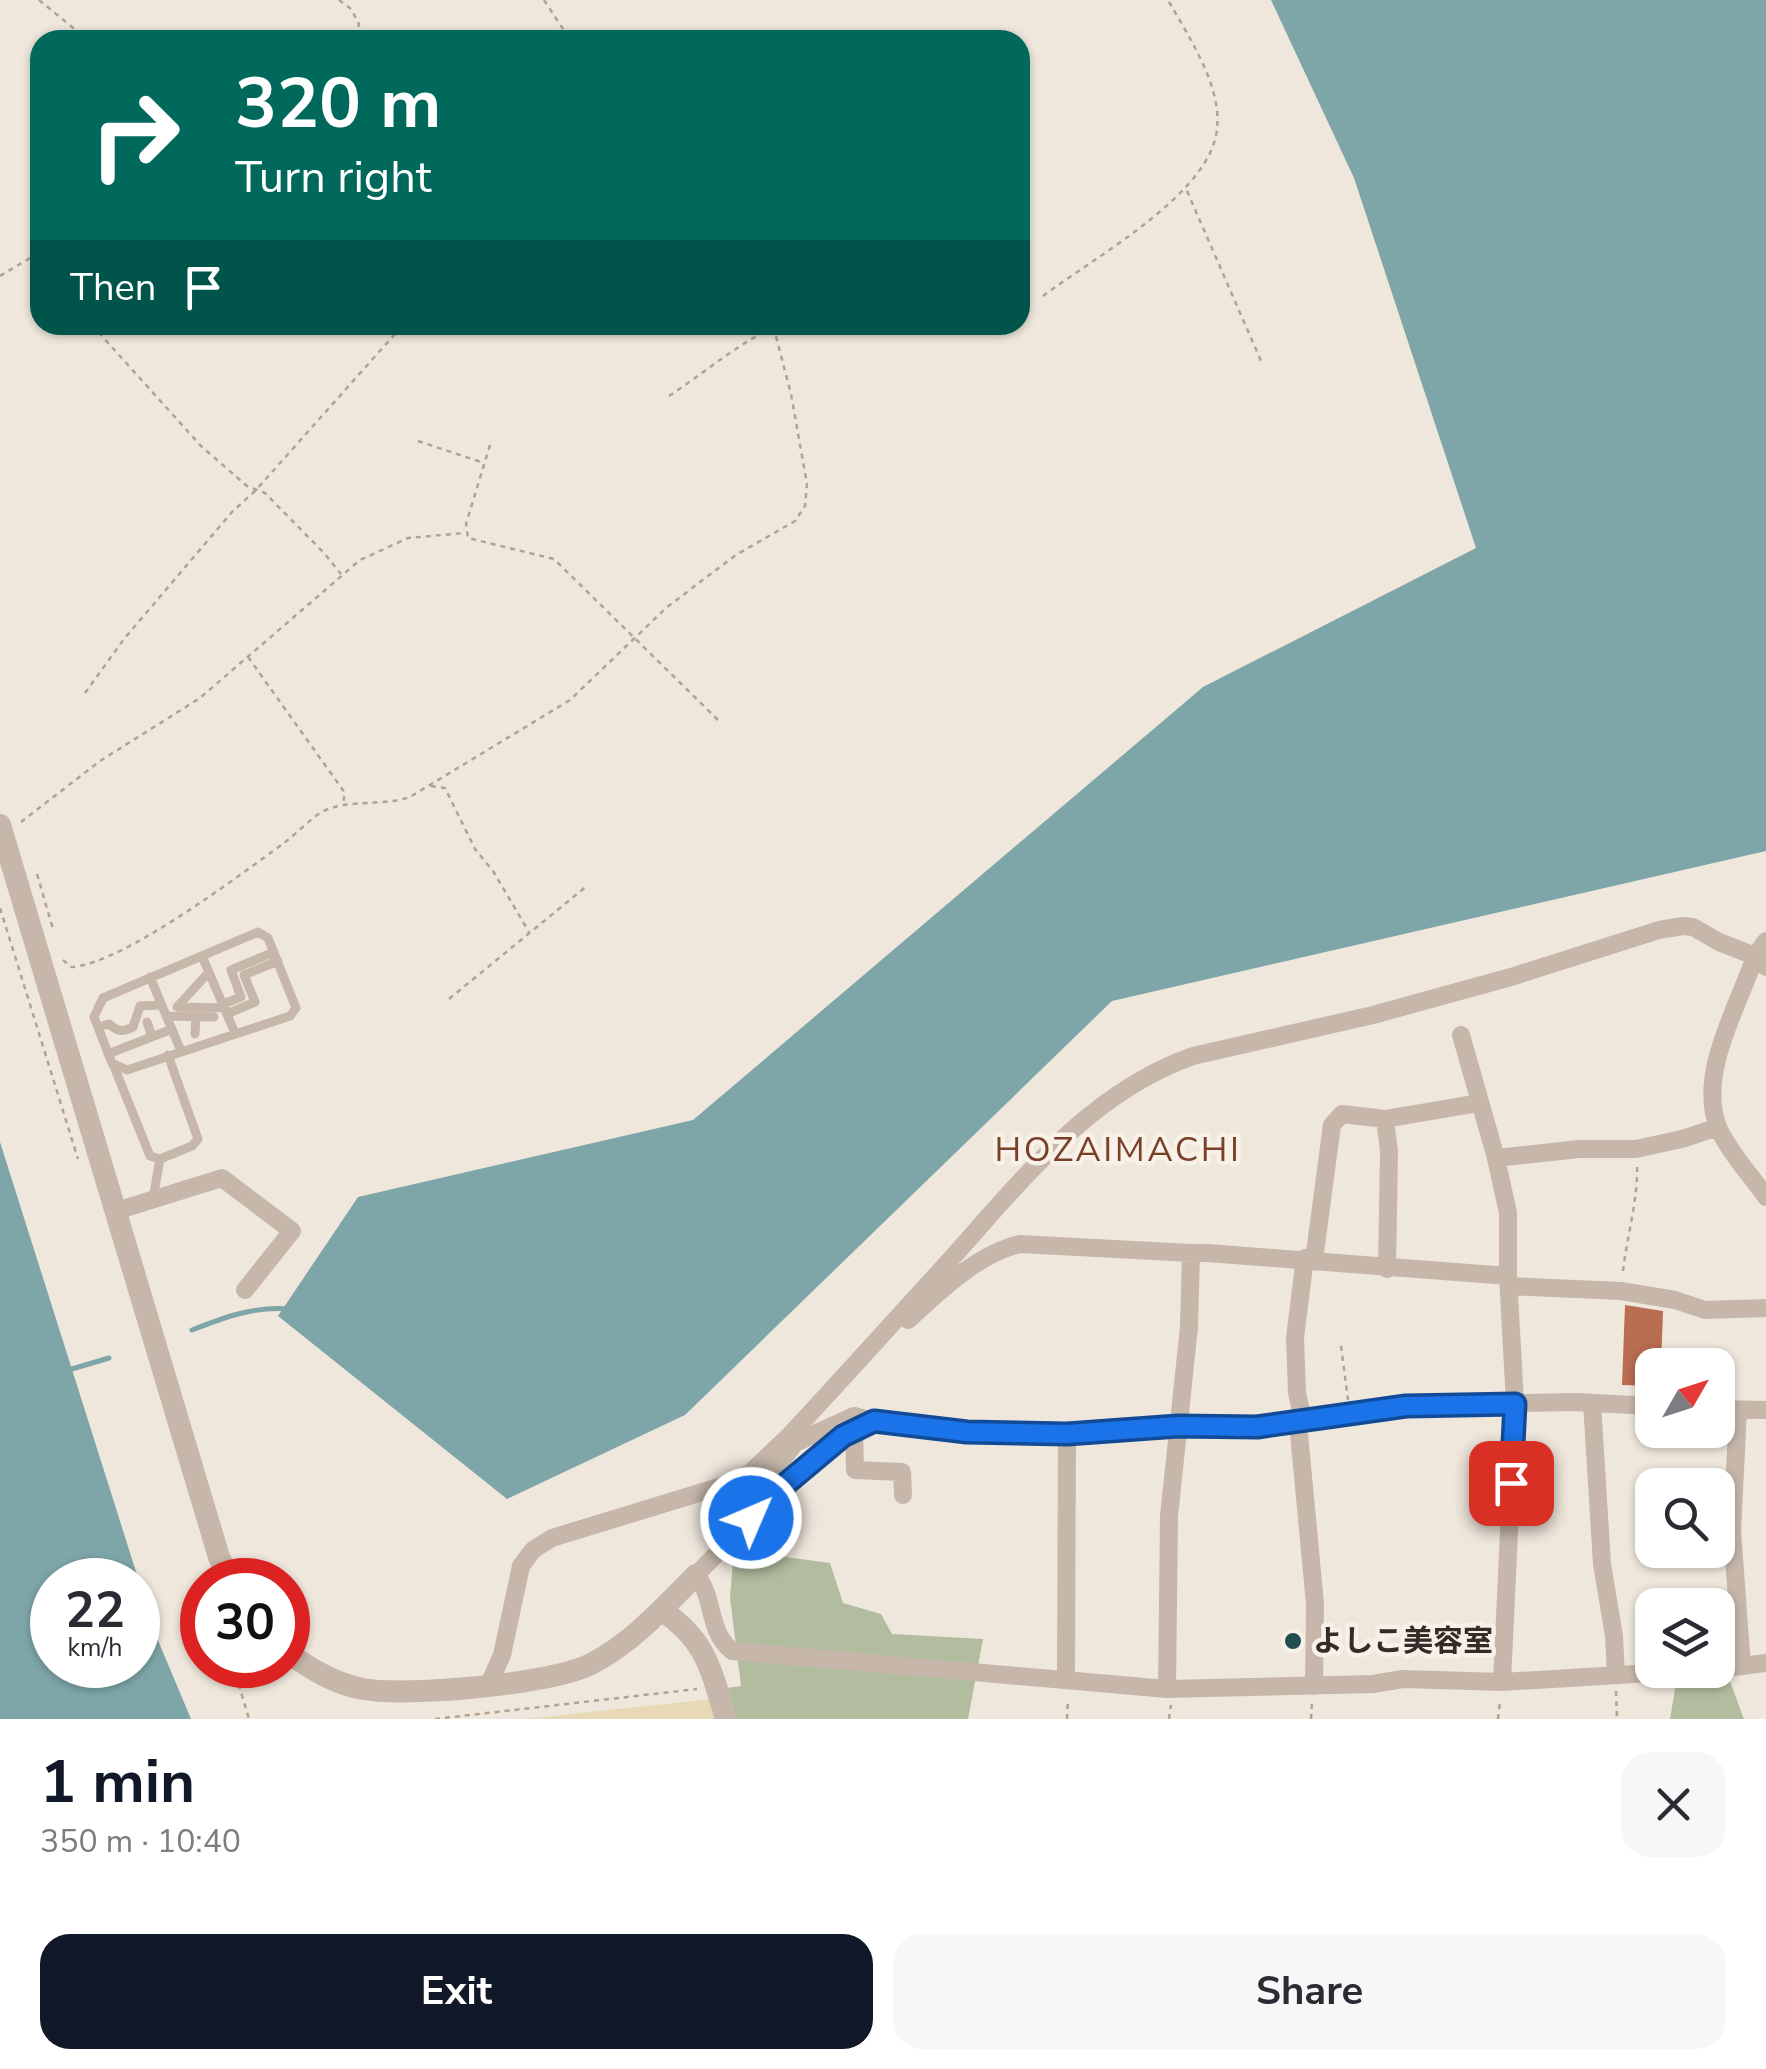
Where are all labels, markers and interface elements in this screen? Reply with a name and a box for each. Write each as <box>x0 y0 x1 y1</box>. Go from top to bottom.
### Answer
text: 320 m <box>235 56 441 152</box>
icon: right <box>70 70 200 200</box>
text: Turn right <box>235 147 432 208</box>
icon: arrive <box>176 260 231 315</box>
text: Then <box>70 262 156 313</box>
district label: HOZAIMACHI <box>995 1126 1241 1173</box>
north arrow <box>1635 1348 1735 1448</box>
map controls <box>1635 1348 1735 1688</box>
pin <box>1469 1441 1554 1526</box>
icon: arrive <box>1484 1456 1539 1511</box>
position arrow <box>699 1466 803 1570</box>
button: search <box>1635 1468 1735 1568</box>
speed limit sign: 30 <box>180 1558 310 1688</box>
text: 22 <box>65 1576 125 1645</box>
button: layers <box>1635 1588 1735 1688</box>
place label: よしこ美容室 <box>1313 1621 1493 1662</box>
marker: よしこ美容室 <box>1282 1630 1304 1652</box>
text: km/h <box>67 1631 123 1665</box>
text: 1 min <box>40 1741 195 1823</box>
button: close <box>1621 1752 1726 1857</box>
text: 350 m · 10:40 <box>40 1820 241 1863</box>
button: Exit <box>40 1934 873 2049</box>
button: Share <box>893 1934 1726 2049</box>

